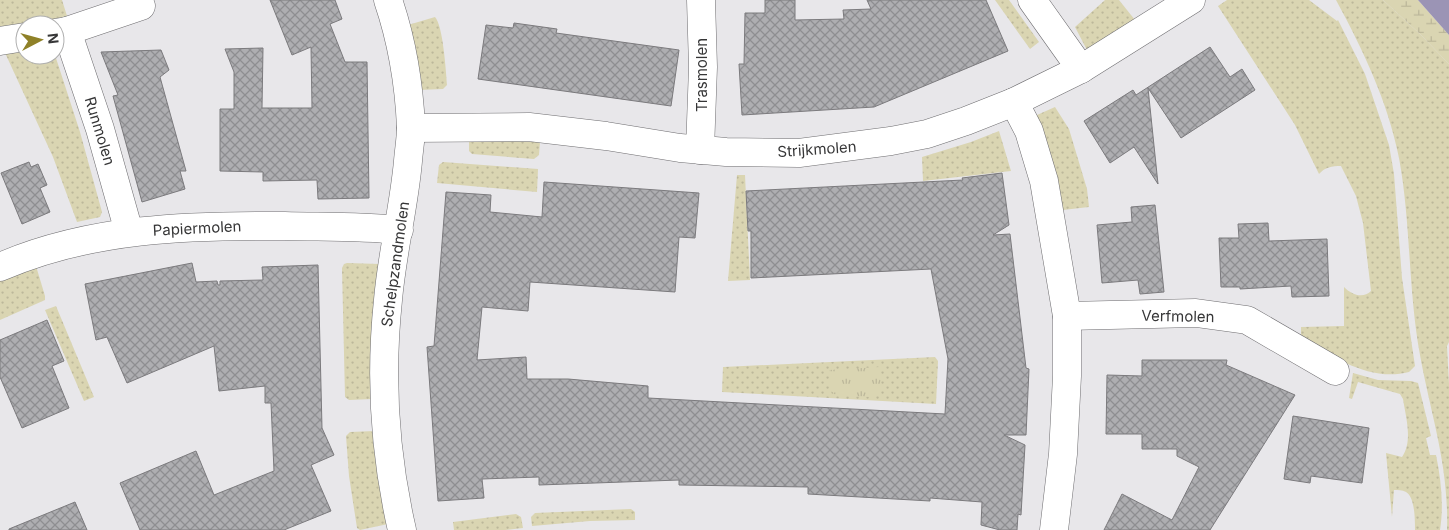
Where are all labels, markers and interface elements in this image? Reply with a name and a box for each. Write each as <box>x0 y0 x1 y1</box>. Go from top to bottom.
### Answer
north arrow <box>15 15 65 65</box>
text: N <box>44 32 62 45</box>
street label: Trasmolen <box>692 38 711 112</box>
street label: Runmolen <box>81 94 119 168</box>
street label: Strijkmolen <box>777 137 857 161</box>
street label: Schelpzandmolen <box>377 200 413 328</box>
street label: Papiermolen <box>152 216 242 240</box>
street label: Verfmolen <box>1141 306 1215 326</box>

